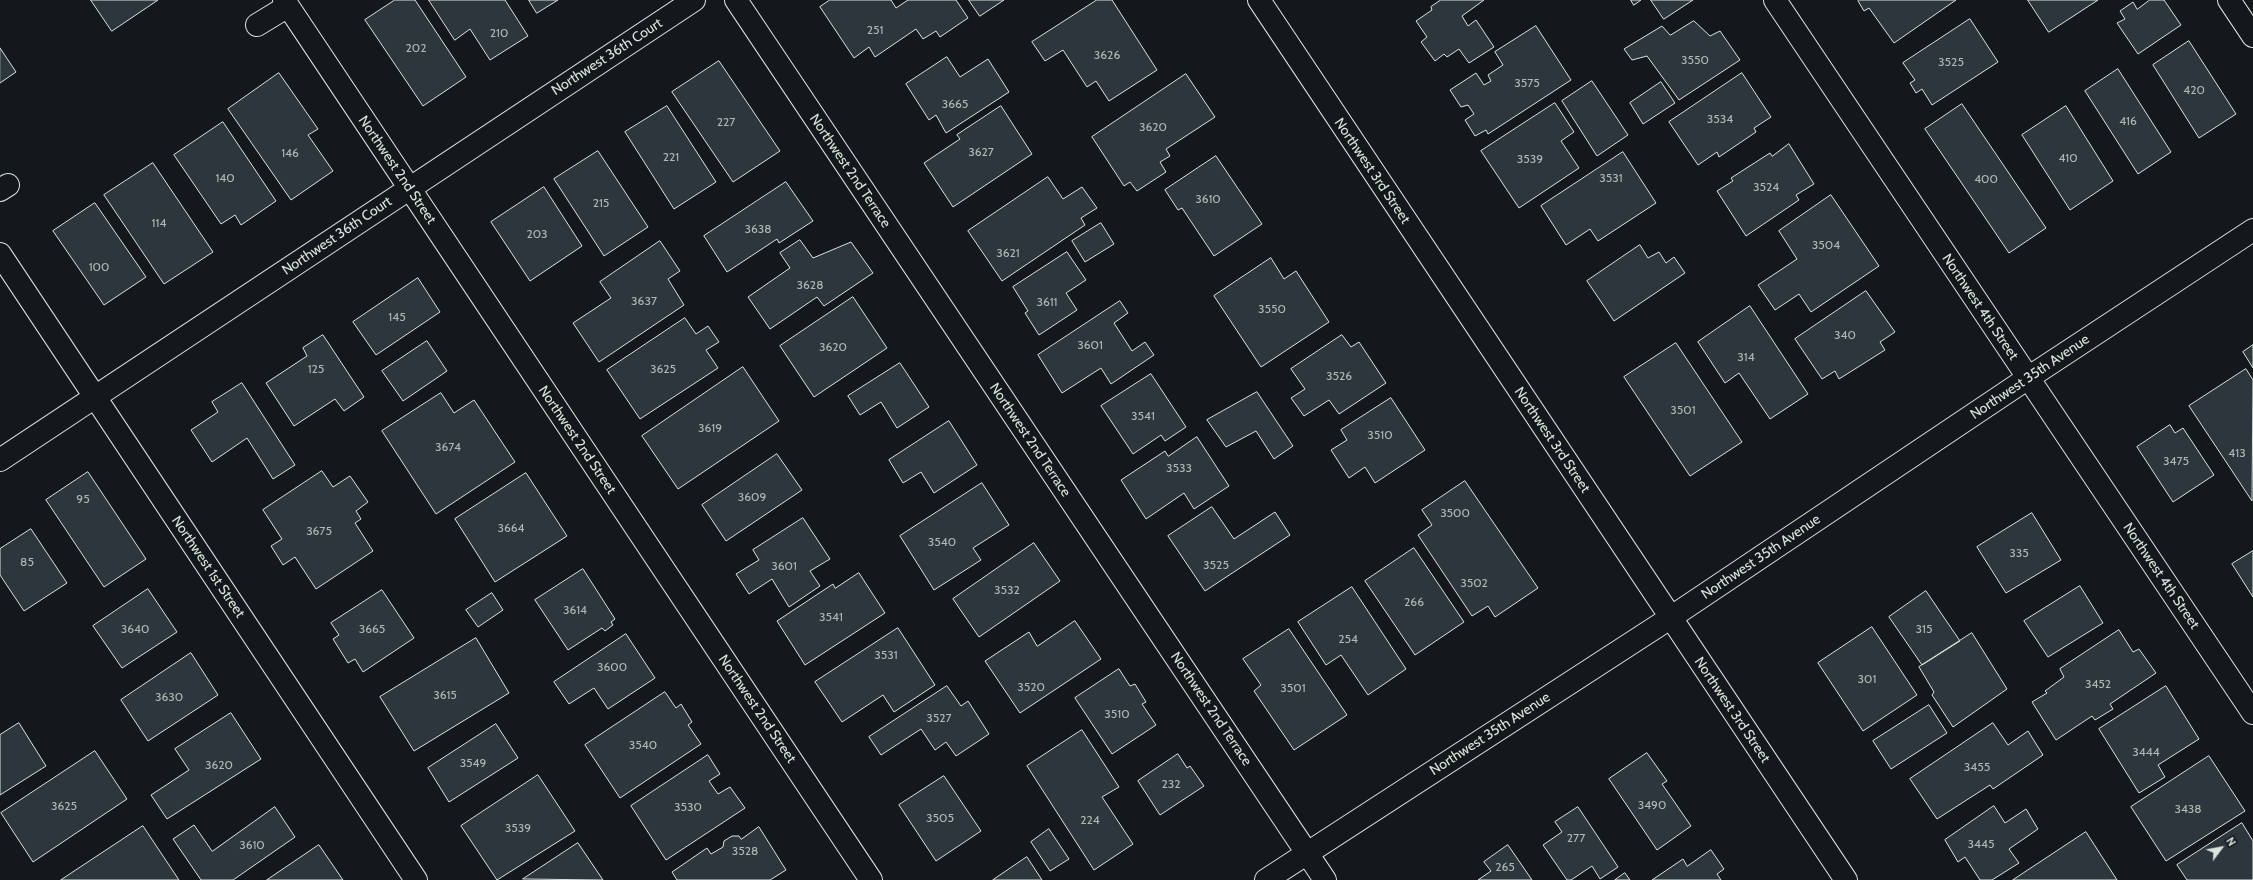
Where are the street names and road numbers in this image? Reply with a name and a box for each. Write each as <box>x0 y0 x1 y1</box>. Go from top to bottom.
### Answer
street label: Northwest 36th Court <box>549 15 665 99</box>
street label: Northwest 2nd Terrace <box>806 111 894 231</box>
street label: Northwest 2nd Street <box>355 113 439 227</box>
street label: Northwest 3rd Street <box>1330 115 1414 227</box>
street label: Northwest 36th Court <box>279 193 395 279</box>
street label: Northwest 4th Street <box>1938 251 2022 363</box>
street label: Northwest 35th Avenue <box>1967 331 2093 423</box>
street label: Northwest 2nd Terrace <box>986 380 1074 500</box>
street label: Northwest 2nd Street <box>535 383 619 497</box>
street label: Northwest 3rd Street <box>1510 384 1594 496</box>
street label: Northwest 35th Avenue <box>1698 511 1824 603</box>
street label: Northwest 1st Street <box>168 513 248 621</box>
street label: Northwest 4th Street <box>2119 520 2203 632</box>
street label: Northwest 2nd Terrace <box>1167 649 1255 769</box>
street label: Northwest 2nd Street <box>715 652 799 766</box>
street label: Northwest 3rd Street <box>1690 654 1774 766</box>
street label: Northwest 35th Avenue <box>1427 689 1553 779</box>

